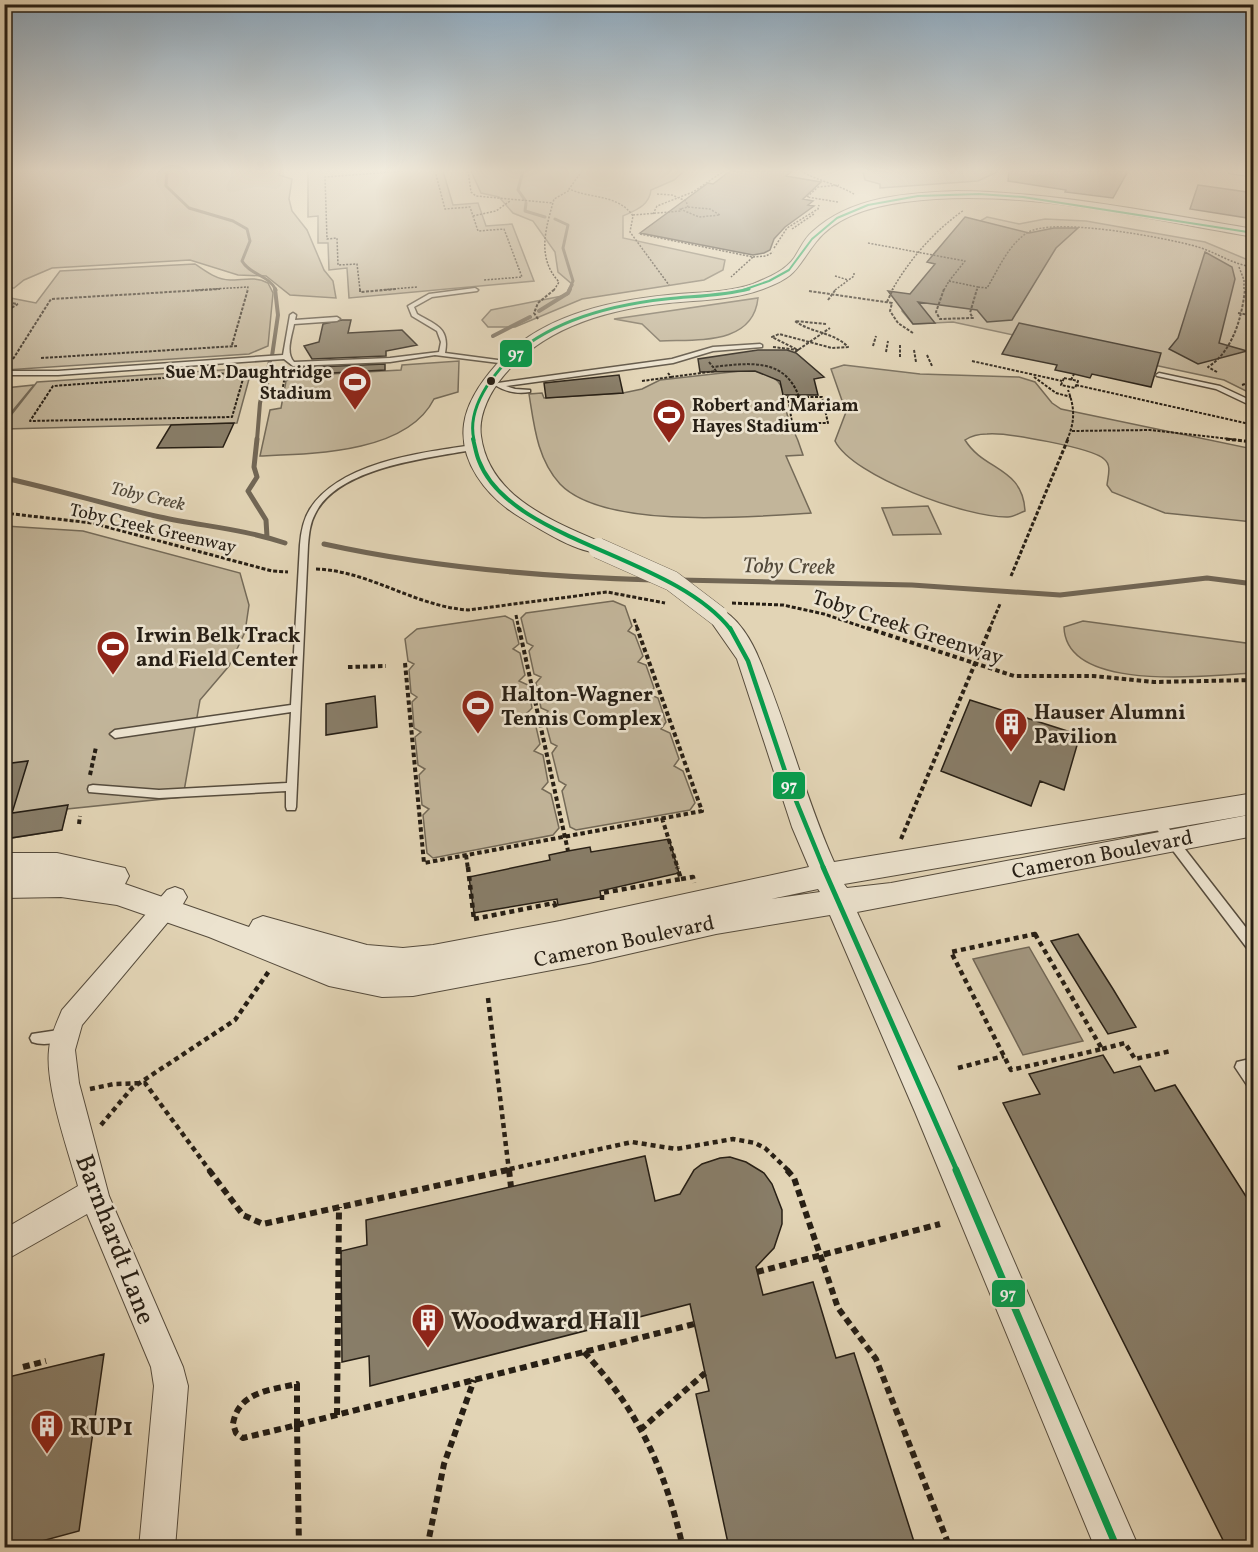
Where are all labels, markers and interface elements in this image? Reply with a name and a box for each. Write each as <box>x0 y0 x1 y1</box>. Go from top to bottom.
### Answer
line badge: 97 <box>499 339 533 368</box>
text: 97 <box>508 344 525 366</box>
place label: Sue M. Daughtridge Stadium <box>165 361 332 407</box>
sports icon: Sue M. Daughtridge Stadium <box>337 364 373 411</box>
unlabelled marker <box>485 375 497 387</box>
place label: Robert and Mariam Hayes Stadium <box>692 394 859 440</box>
sports icon: Robert and Mariam Hayes Stadium <box>651 397 687 444</box>
water label: Toby Creek <box>108 477 187 518</box>
street label: Toby Creek Greenway <box>67 498 239 561</box>
water label: Toby Creek <box>742 551 836 584</box>
street label: Toby Creek Greenway <box>808 584 1007 673</box>
place label: Irwin Belk Track and Field Center <box>136 622 301 675</box>
sports icon: Irwin Belk Track and Field Center <box>95 629 131 676</box>
place label: Halton-Wagner Tennis Complex <box>501 681 661 734</box>
sports icon: Halton-Wagner Tennis Complex <box>460 688 496 735</box>
place label: Hauser Alumni Pavilion <box>1034 699 1186 752</box>
building icon: Hauser Alumni Pavilion <box>993 706 1029 753</box>
line badge: 97 <box>772 771 806 800</box>
text: 97 <box>781 776 798 798</box>
street label: Cameron Boulevard <box>1009 824 1195 887</box>
street label: Cameron Boulevard <box>531 909 717 976</box>
street label: Barnhardt Lane <box>65 1150 163 1330</box>
line badge: 97 <box>991 1279 1026 1308</box>
text: 97 <box>1000 1284 1017 1306</box>
building icon: Woodward Hall <box>410 1302 446 1349</box>
place label: Woodward Hall <box>451 1304 640 1340</box>
building icon: RUP1 <box>29 1408 65 1455</box>
place label: RUP1 <box>70 1410 133 1446</box>

